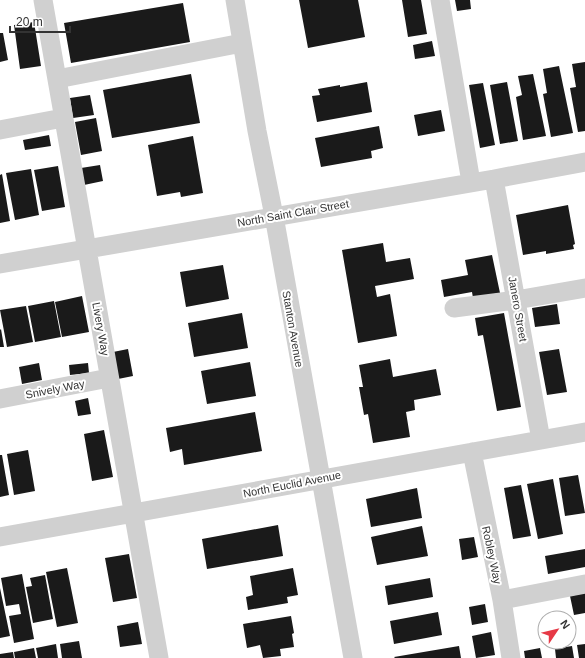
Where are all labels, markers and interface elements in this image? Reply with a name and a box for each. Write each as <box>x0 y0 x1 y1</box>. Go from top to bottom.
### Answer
scale bar <box>10 8 70 34</box>
text: 20 m <box>16 15 43 29</box>
street label: North Saint Clair Street <box>236 197 350 229</box>
street label: Janero Street <box>506 275 530 343</box>
street label: Stanton Avenue <box>280 290 306 368</box>
street label: Livery Way <box>90 301 112 357</box>
street label: Snively Way <box>24 377 86 401</box>
street label: North Euclid Avenue <box>242 469 342 499</box>
street label: Robley Way <box>480 525 504 586</box>
north arrow <box>537 610 577 650</box>
text: N <box>558 618 572 631</box>

